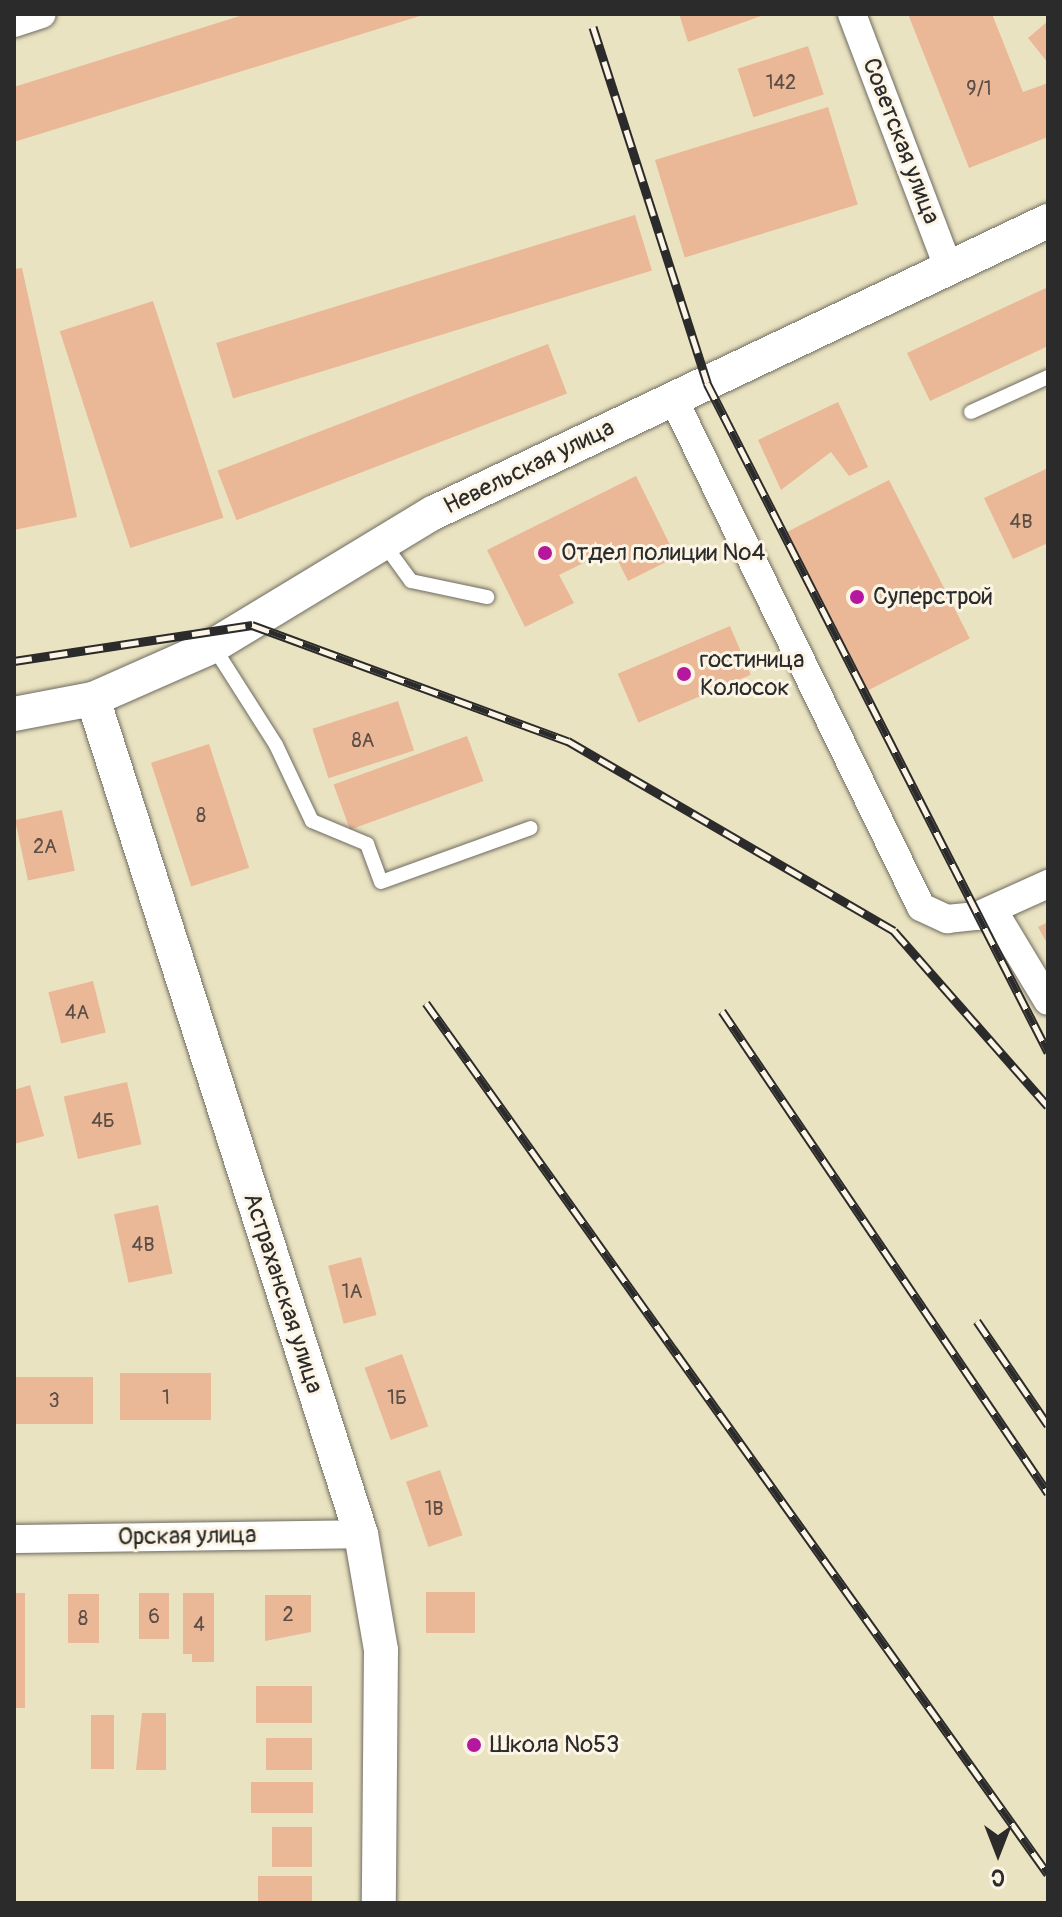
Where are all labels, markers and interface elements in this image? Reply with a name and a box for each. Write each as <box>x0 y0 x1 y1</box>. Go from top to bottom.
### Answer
street label: Советская улица <box>856 54 946 228</box>
house number: 142 <box>766 70 796 94</box>
house number: 9/1 <box>966 76 992 100</box>
street label: Невельская улица <box>439 413 619 521</box>
house number: 4В <box>1010 509 1032 533</box>
place label: Отдел полиции №4 <box>561 539 765 567</box>
marker: Отдел полиции №4 <box>536 544 554 562</box>
place label: Суперстрой <box>873 583 993 611</box>
marker: Суперстрой <box>848 588 866 606</box>
place label: гостиница Колосок <box>700 646 804 702</box>
marker: гостиница Колосок <box>675 665 693 683</box>
house number: 8А <box>351 728 375 752</box>
house number: 8 <box>196 803 206 827</box>
house number: 2А <box>33 834 57 858</box>
house number: 4А <box>65 1000 89 1024</box>
house number: 4Б <box>91 1108 115 1132</box>
street label: Астраханская улица <box>237 1189 329 1397</box>
house number: 4В <box>132 1232 154 1256</box>
house number: 1А <box>342 1279 362 1303</box>
house number: 1 <box>162 1385 170 1409</box>
house number: 1Б <box>387 1385 407 1409</box>
house number: 3 <box>48 1388 60 1412</box>
house number: 1В <box>424 1496 444 1520</box>
street label: Орская улица <box>117 1520 257 1552</box>
house number: 2 <box>282 1602 294 1626</box>
house number: 6 <box>148 1604 160 1628</box>
house number: 8 <box>78 1606 88 1630</box>
house number: 4 <box>193 1612 205 1636</box>
place label: Школа №53 <box>490 1731 619 1759</box>
marker: Школа №53 <box>465 1736 483 1754</box>
north arrow <box>958 1813 1038 1893</box>
text: С <box>991 1863 1005 1891</box>

